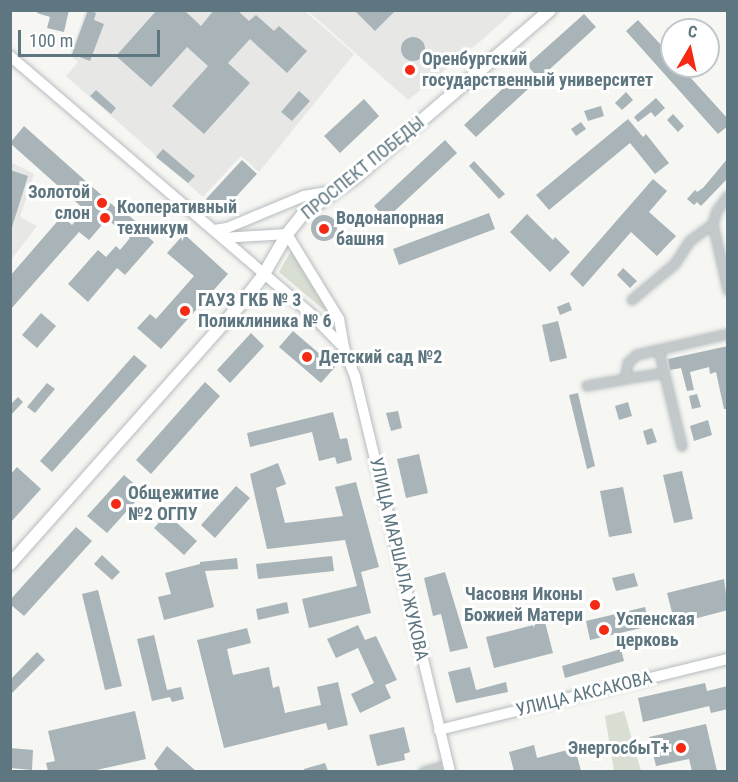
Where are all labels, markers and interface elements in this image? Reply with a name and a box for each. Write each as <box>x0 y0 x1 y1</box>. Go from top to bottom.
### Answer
scale bar <box>21 18 164 56</box>
north arrow <box>660 18 720 78</box>
text: С <box>687 22 699 42</box>
text: 100 m <box>29 30 73 51</box>
place label: Оренбургский государственный университет <box>422 49 653 92</box>
marker: Оренбургский государственный университет <box>403 63 417 77</box>
street label: ПРОСПЕКТ ПОБЕДЫ <box>297 112 429 224</box>
place label: Золотой слон <box>28 182 90 224</box>
marker: Золотой слон <box>95 196 109 210</box>
place label: Кооперативный техникум <box>117 197 237 240</box>
place label: Водонапорная башня <box>336 208 444 250</box>
marker: Кооперативный техникум <box>98 211 112 225</box>
marker: Водонапорная башня <box>317 222 331 236</box>
place label: ГАУЗ ГКБ № 3 Поликлиника № 6 <box>198 290 332 332</box>
marker: ГАУЗ ГКБ № 3 Поликлиника № 6 <box>176 302 194 320</box>
place label: Детский сад №2 <box>319 346 442 368</box>
marker: Детский сад №2 <box>300 350 314 364</box>
street label: УЛИЦА МАРШАЛА ЖУКОВА <box>365 455 433 663</box>
place label: Общежитие №2 ОГПУ <box>128 483 219 526</box>
marker: Общежитие №2 ОГПУ <box>109 497 123 511</box>
place label: Часовня Иконы Божией Матери <box>464 584 583 626</box>
marker: Часовня Иконы Божией Матери <box>588 598 602 612</box>
place label: Успенская церковь <box>616 609 695 652</box>
marker: Успенская церковь <box>597 623 611 637</box>
street label: УЛИЦА АКСАКОВА <box>514 667 654 721</box>
place label: ЭнергосбыТ+ <box>568 737 669 759</box>
marker: ЭнергосбыТ+ <box>674 741 688 755</box>

